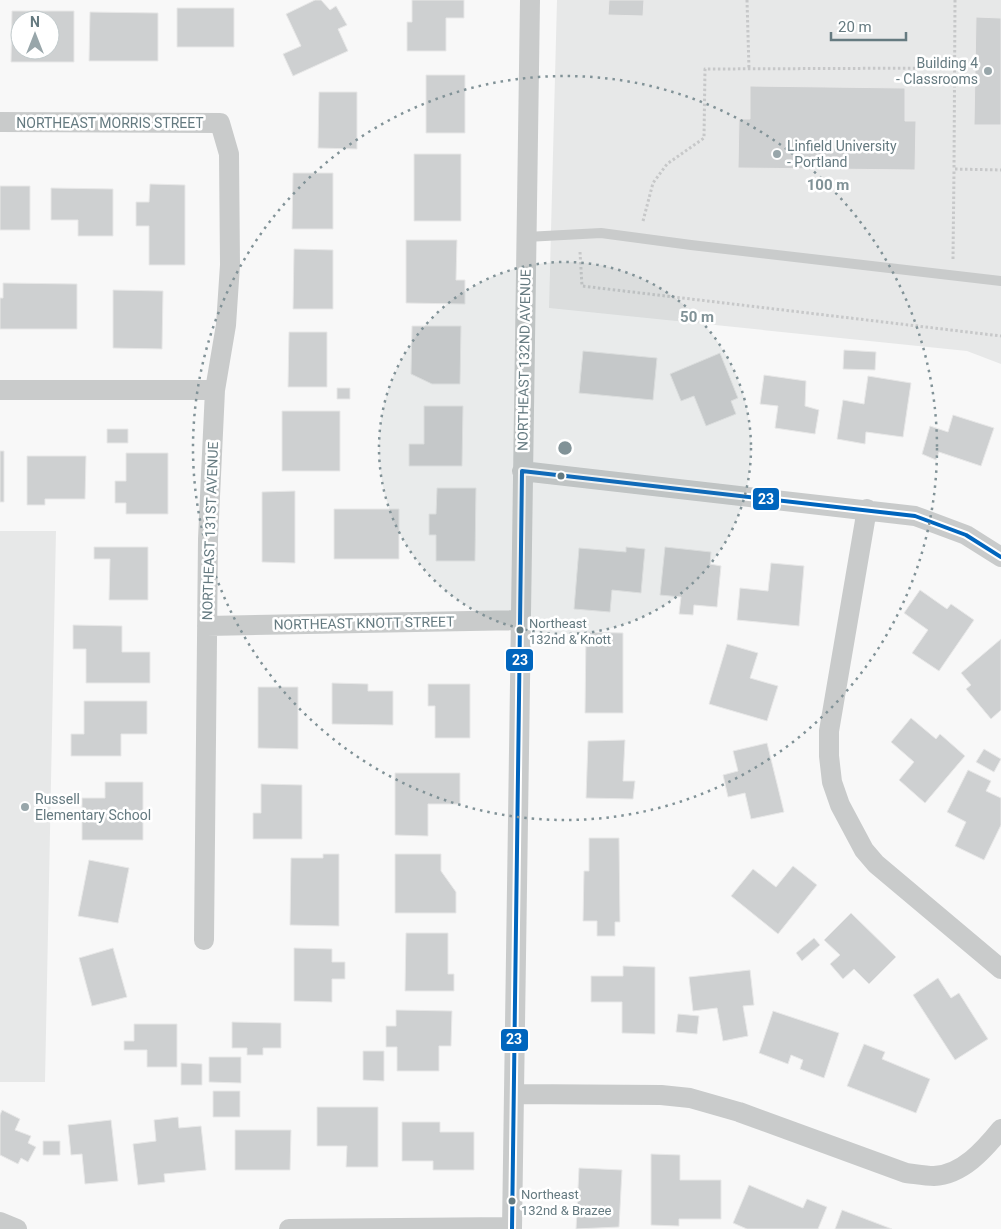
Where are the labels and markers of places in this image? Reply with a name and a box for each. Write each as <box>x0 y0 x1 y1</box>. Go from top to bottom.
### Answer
place label: Building 4 - Classrooms <box>896 55 978 87</box>
marker: Building 4 - Classrooms <box>982 65 994 77</box>
place label: Linfield University - Portland <box>787 138 897 170</box>
marker: Linfield University - Portland <box>771 148 783 160</box>
centre of rings <box>556 439 574 457</box>
unlabelled marker <box>556 471 566 481</box>
place label: Northeast 132nd & Knott <box>529 616 611 647</box>
marker: Northeast 132nd & Knott <box>515 625 525 635</box>
place label: Russell Elementary School <box>35 791 151 823</box>
marker: Russell Elementary School <box>19 801 31 813</box>
place label: Northeast 132nd & Brazee <box>521 1187 612 1218</box>
marker: Northeast 132nd & Brazee <box>507 1196 517 1206</box>

